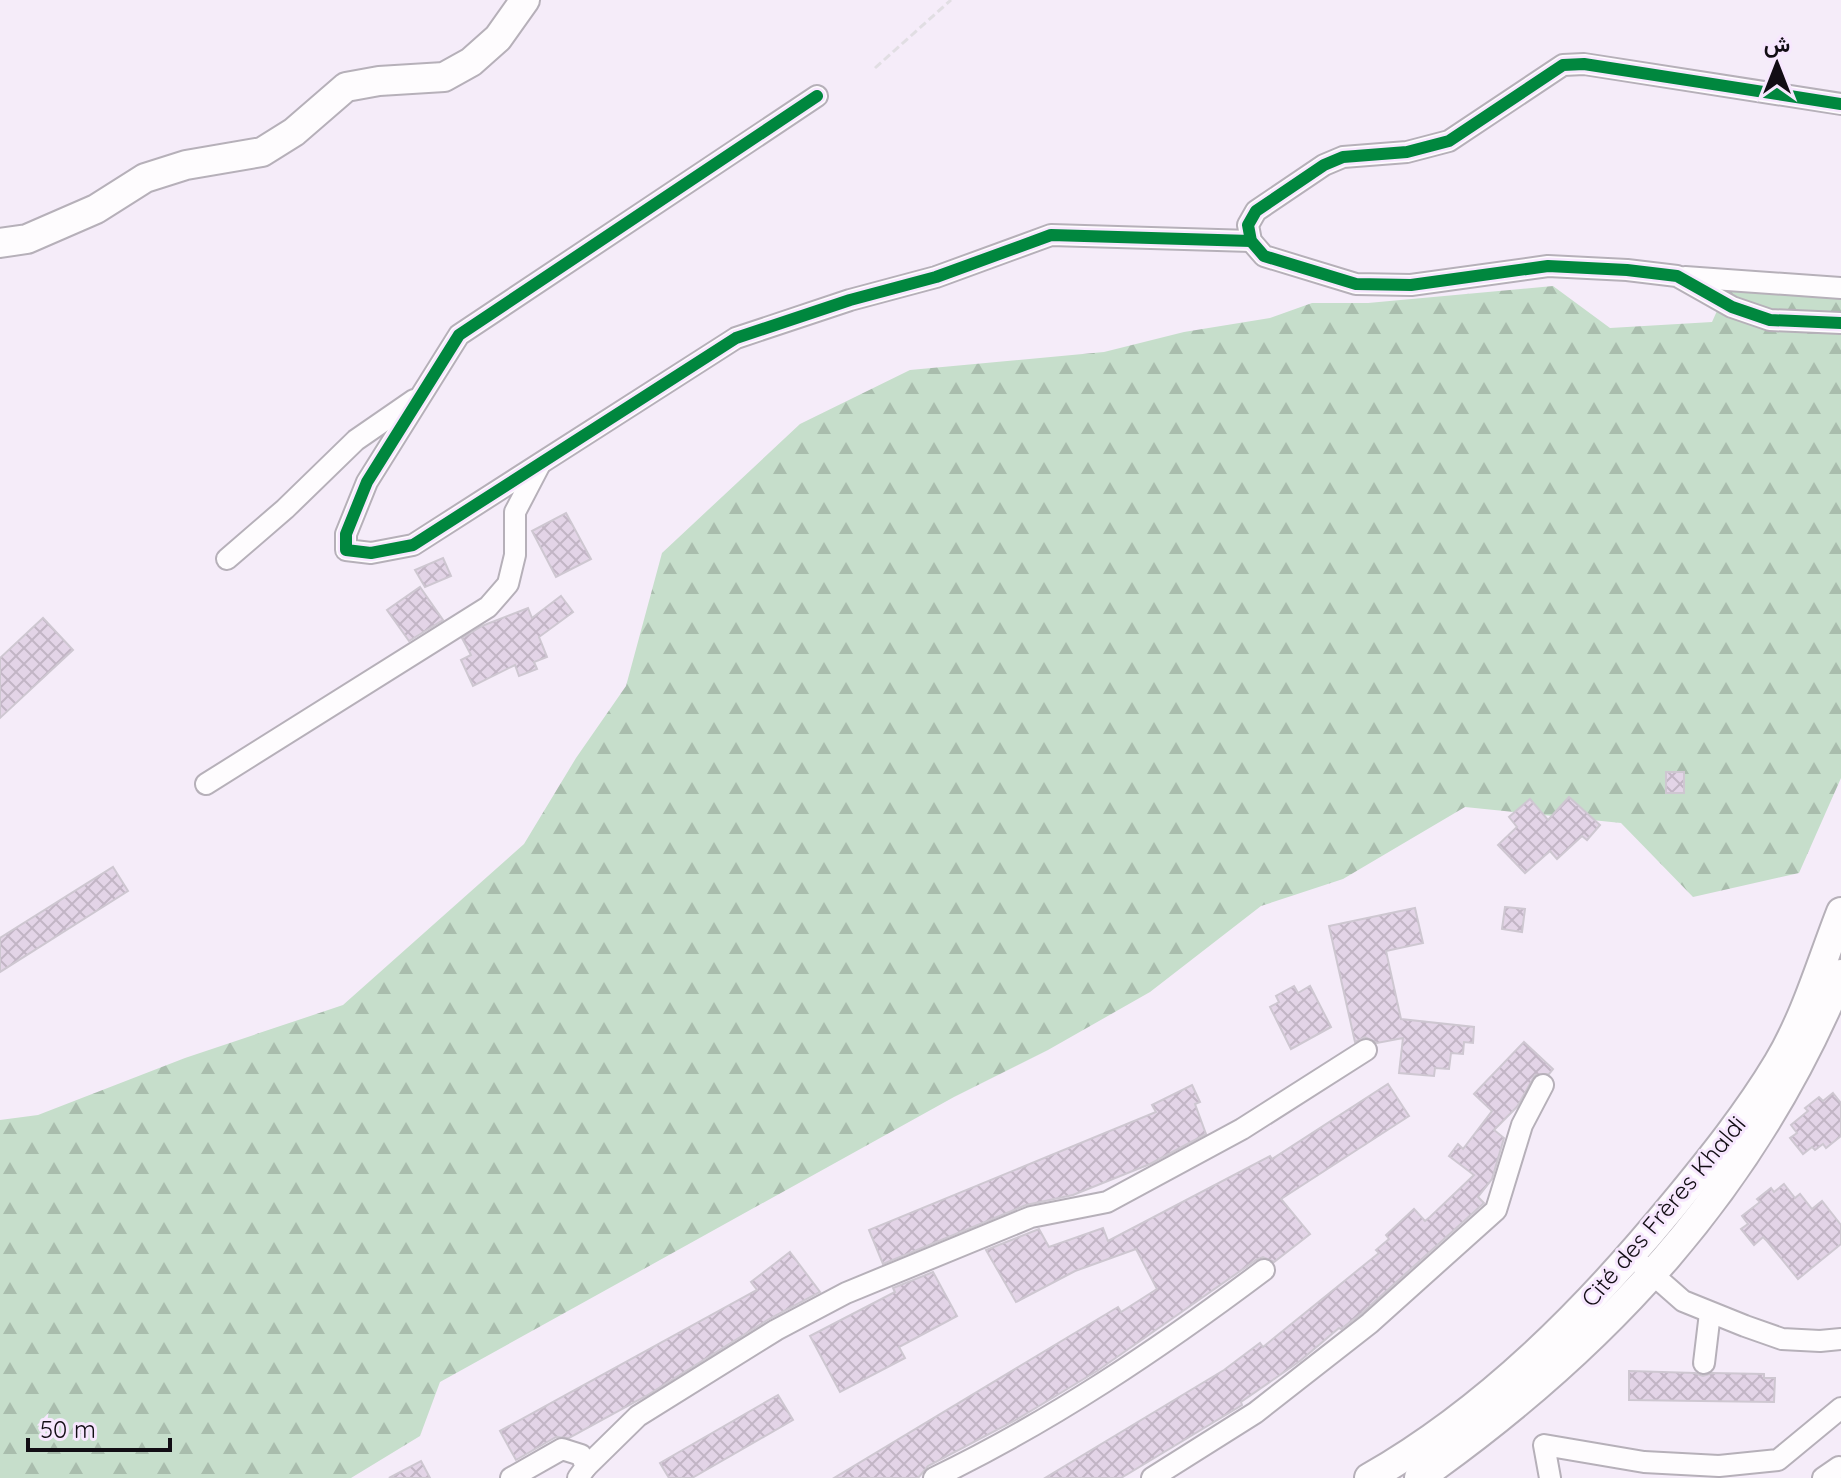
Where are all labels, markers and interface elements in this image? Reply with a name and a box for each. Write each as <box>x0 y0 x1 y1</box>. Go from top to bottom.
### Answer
north arrow <box>1737 24 1817 104</box>
text: ش <box>1764 30 1790 58</box>
street label: Cité des Frères Khaldi <box>1574 1109 1752 1313</box>
scale bar <box>28 1402 170 1452</box>
text: 50 m <box>40 1414 96 1444</box>

